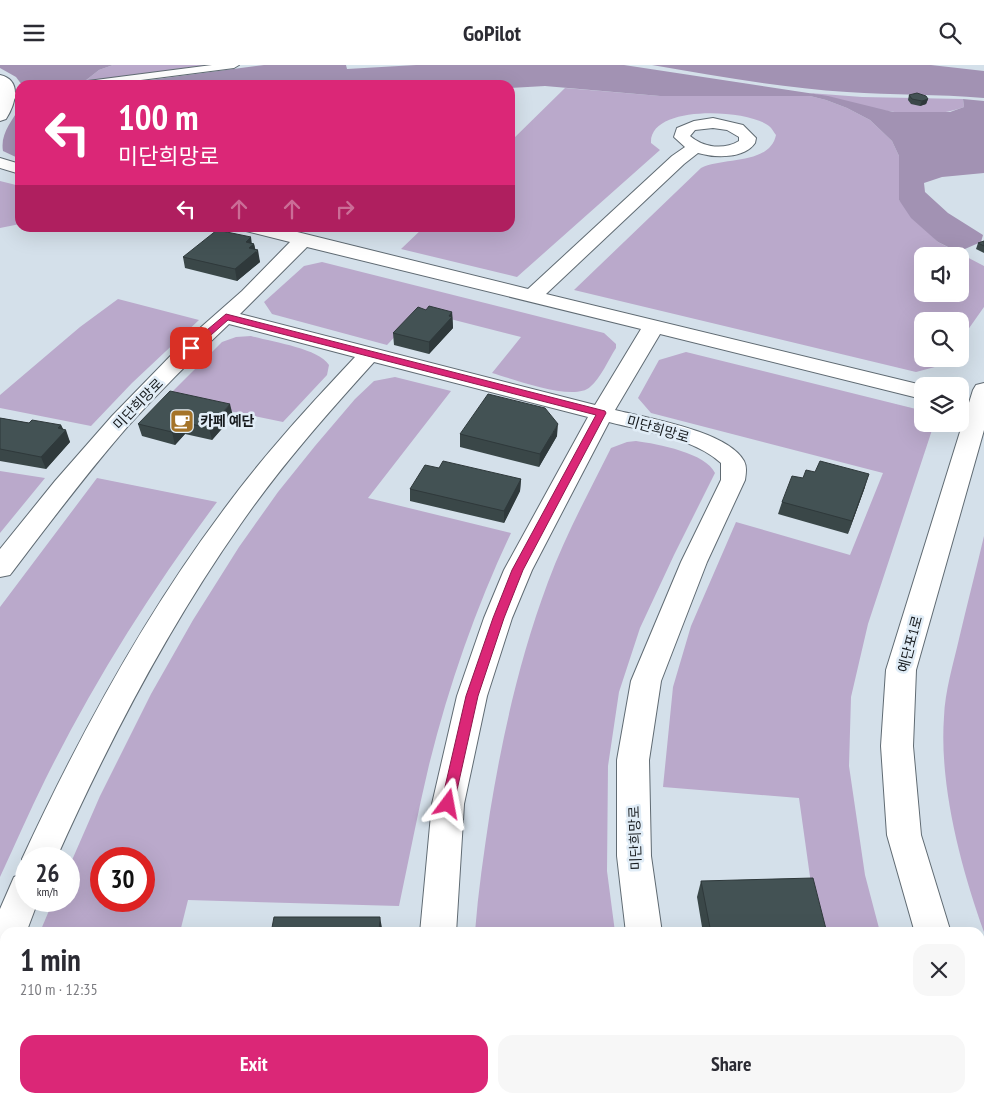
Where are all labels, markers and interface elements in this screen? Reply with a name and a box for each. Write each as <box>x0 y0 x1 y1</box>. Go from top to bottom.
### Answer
icon: menu <box>20 19 48 47</box>
text: GoPilot <box>463 19 521 47</box>
icon: search <box>936 19 964 47</box>
text: 100 m <box>118 94 199 140</box>
icon: left <box>35 100 100 165</box>
text: 미단희망로 <box>118 142 219 170</box>
icon: left <box>172 195 200 223</box>
icon: ahead <box>225 195 253 223</box>
icon: ahead <box>278 195 306 223</box>
icon: right <box>331 195 359 223</box>
map controls <box>914 247 969 432</box>
button: sound <box>914 247 969 302</box>
button: search <box>914 312 969 367</box>
pin <box>170 327 212 369</box>
icon: arrive <box>177 334 205 362</box>
street label: 미단희망로 <box>109 375 167 433</box>
button: layers <box>914 377 969 432</box>
cafe icon: 카페 예단 <box>169 408 195 434</box>
street label: 미단희망로 <box>625 411 692 447</box>
place label: 카페 예단 <box>200 412 255 430</box>
street label: 예단포1로 <box>894 614 926 674</box>
position arrow <box>421 777 473 829</box>
street label: 미단희망로 <box>625 805 645 870</box>
speed limit sign: 30 <box>90 847 155 912</box>
text: 26 <box>36 857 59 889</box>
text: km/h <box>37 884 58 899</box>
text: 1 min <box>20 940 81 979</box>
button: close <box>913 944 965 996</box>
text: 210 m · 12:35 <box>20 979 98 999</box>
button: Exit <box>20 1035 488 1093</box>
button: Share <box>498 1035 965 1093</box>

